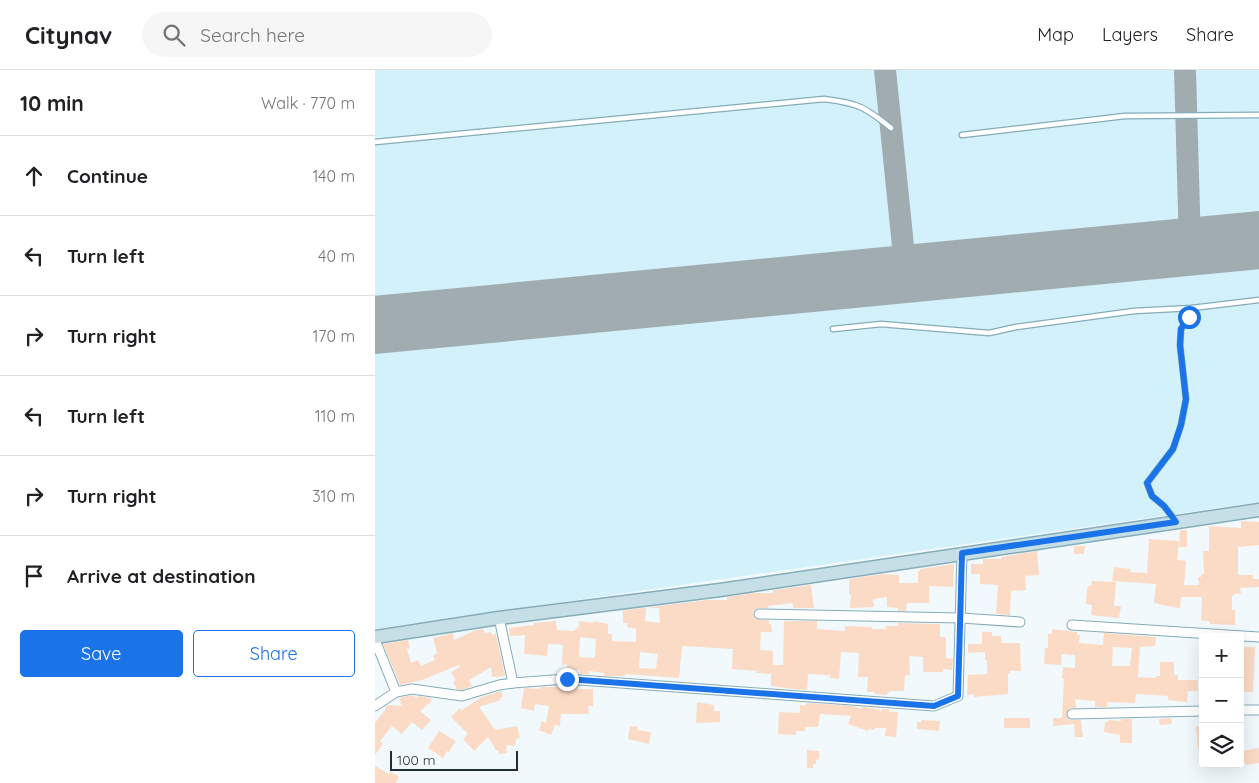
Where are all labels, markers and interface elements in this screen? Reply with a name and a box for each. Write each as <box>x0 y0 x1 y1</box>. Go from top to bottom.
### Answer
search box <box>142 12 492 57</box>
text: Citynav <box>25 20 112 50</box>
icon: search <box>160 21 188 49</box>
text: Search here <box>200 23 305 47</box>
text: Map <box>1037 23 1074 46</box>
text: Layers <box>1102 23 1158 46</box>
text: Share <box>1186 23 1234 46</box>
text: 10 min <box>20 90 84 116</box>
text: Walk · 770 m <box>261 93 355 113</box>
icon: ahead <box>20 162 48 190</box>
text: Continue <box>67 164 148 188</box>
text: 140 m <box>312 166 355 186</box>
icon: left <box>20 242 48 270</box>
text: Turn left <box>67 244 145 268</box>
text: 40 m <box>318 246 355 266</box>
route start <box>1178 306 1201 329</box>
icon: right <box>20 322 48 350</box>
text: Turn right <box>67 324 156 348</box>
text: 170 m <box>312 326 355 346</box>
icon: left <box>20 402 48 430</box>
text: Turn left <box>67 404 145 428</box>
text: 110 m <box>315 406 355 426</box>
icon: right <box>20 482 48 510</box>
text: Turn right <box>67 484 156 508</box>
text: 310 m <box>312 486 355 506</box>
icon: arrive <box>20 562 48 590</box>
text: Arrive at destination <box>67 564 256 588</box>
button: Save <box>20 630 183 677</box>
button: Share <box>193 630 355 677</box>
map controls <box>1199 633 1244 768</box>
button: + <box>1199 633 1244 678</box>
route end <box>556 668 579 691</box>
button: − <box>1199 678 1244 723</box>
button: layers <box>1199 723 1244 768</box>
scale bar <box>390 748 517 771</box>
text: 100 m <box>397 751 435 769</box>

